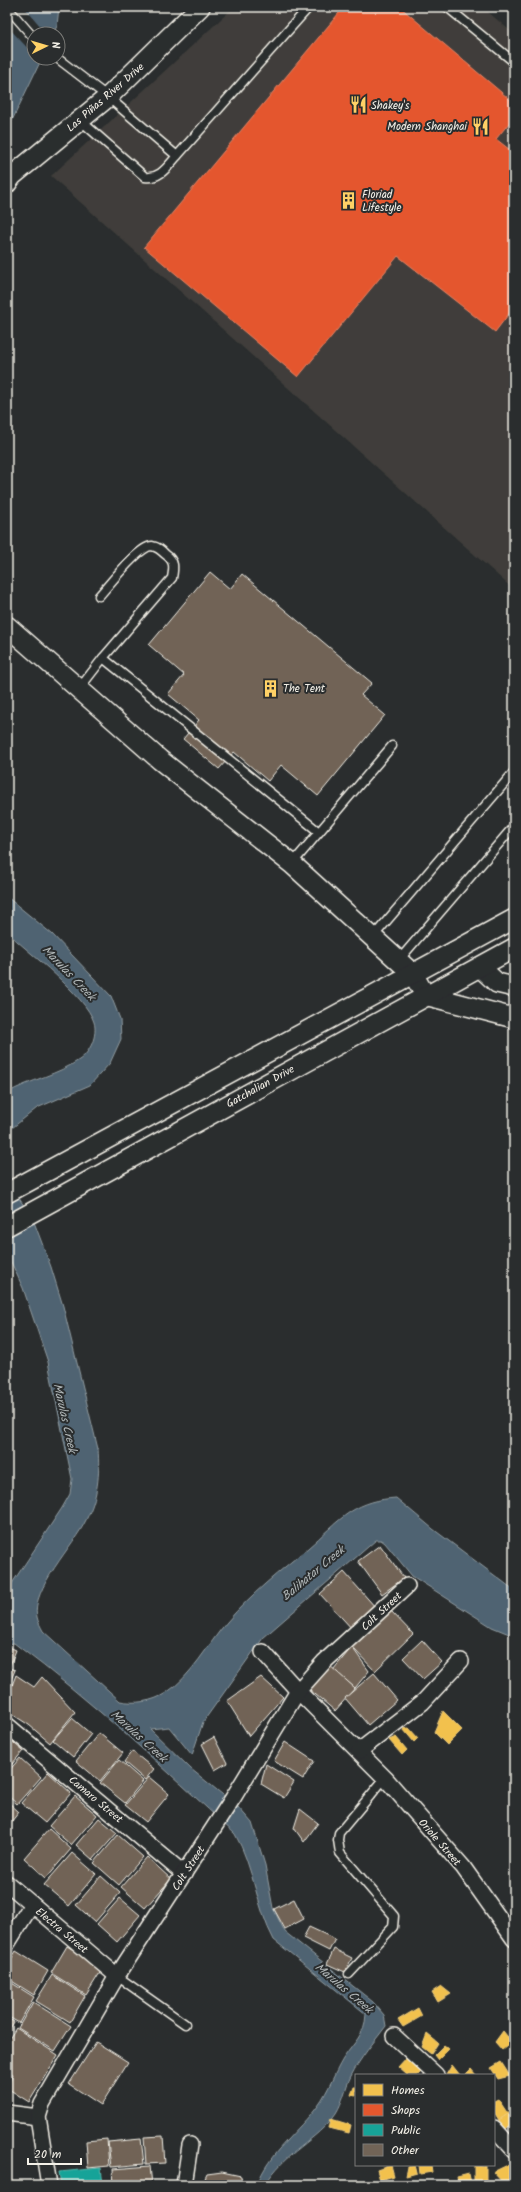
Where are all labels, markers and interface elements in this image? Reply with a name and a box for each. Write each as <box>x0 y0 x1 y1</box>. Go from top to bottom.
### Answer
north arrow <box>26 26 66 66</box>
text: N <box>46 41 64 50</box>
street label: Las Piñas River Drive <box>63 59 149 137</box>
restaurant icon: Shakey's <box>348 95 368 115</box>
place label: Shakey's <box>371 97 410 115</box>
restaurant icon: Modern Shanghai <box>470 116 490 136</box>
place label: Modern Shanghai <box>387 118 467 136</box>
place label: Floriad Lifestyle <box>362 186 402 217</box>
building icon: Floriad Lifestyle <box>339 190 359 210</box>
building icon: The Tent <box>260 678 280 698</box>
place label: The Tent <box>283 680 326 698</box>
water label: Marulas Creek <box>37 941 102 1007</box>
street label: Gatchalian Drive <box>223 1061 298 1113</box>
water label: Marulas Creek <box>47 1381 82 1457</box>
water label: Balihatar Creek <box>277 1540 351 1606</box>
street label: Colt Street <box>357 1587 407 1636</box>
water label: Marulas Creek <box>106 1706 173 1769</box>
street label: Camaro Street <box>64 1771 127 1829</box>
street label: Oriole Street <box>413 1815 466 1871</box>
street label: Colt Street <box>167 1842 211 1895</box>
street label: Electra Street <box>31 1903 92 1959</box>
water label: Marulas Creek <box>310 1958 379 2020</box>
legend <box>355 2074 495 2166</box>
text: Homes <box>391 2081 425 2100</box>
text: Shops <box>391 2101 420 2120</box>
text: Public <box>391 2121 421 2140</box>
scale bar <box>28 2140 81 2166</box>
text: Other <box>391 2141 420 2160</box>
text: 20 m <box>34 2145 62 2164</box>

